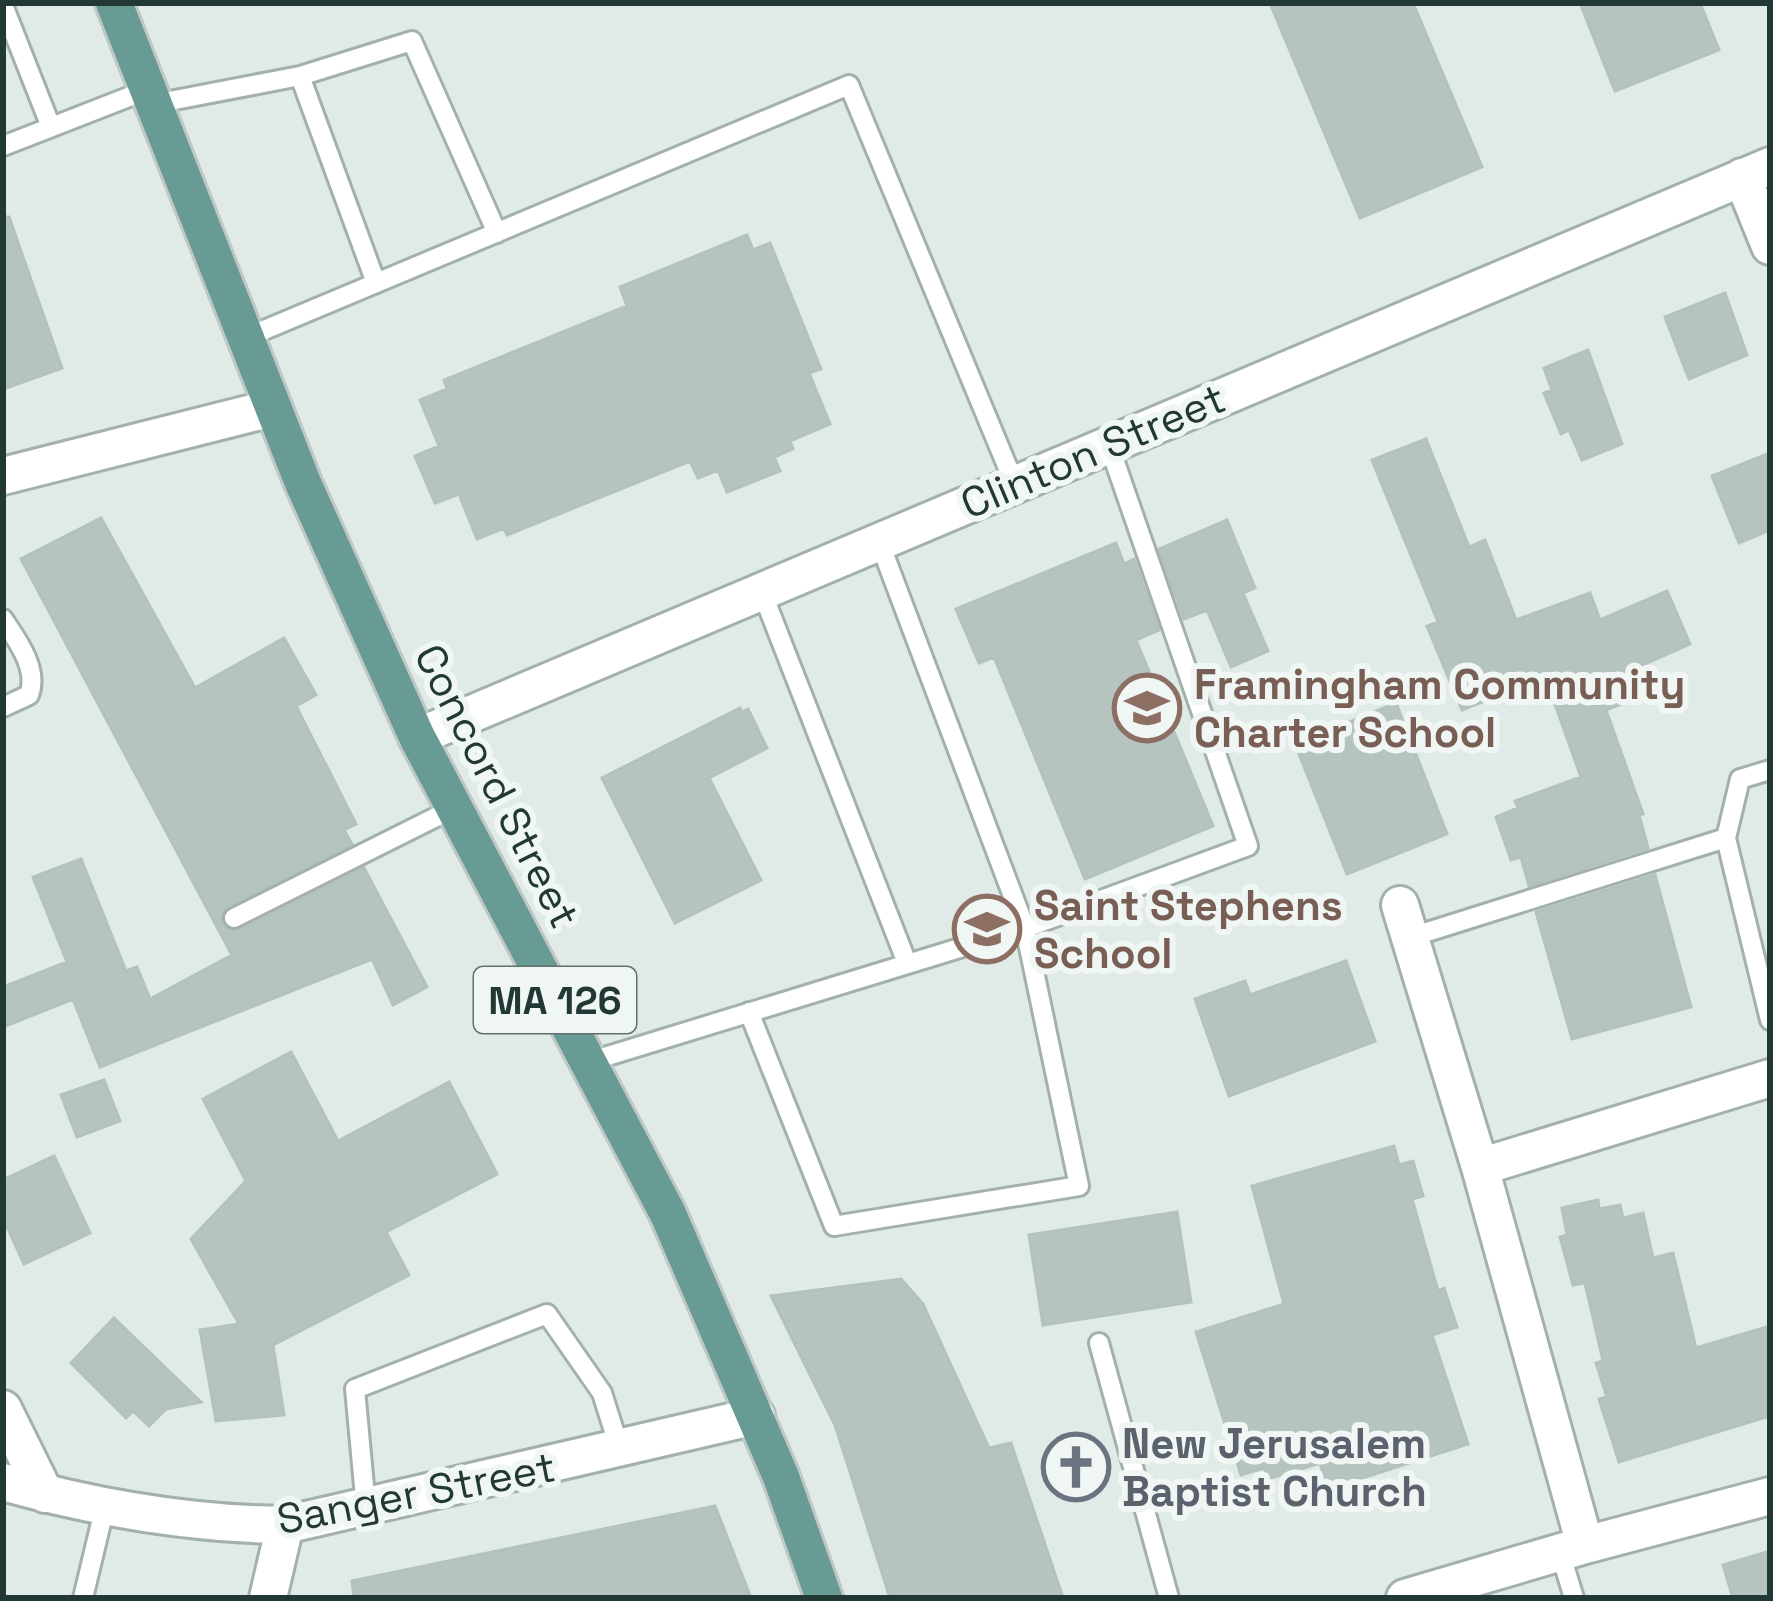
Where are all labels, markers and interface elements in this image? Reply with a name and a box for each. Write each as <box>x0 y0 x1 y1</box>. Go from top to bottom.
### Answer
street label: Clinton Street <box>953 371 1233 531</box>
street label: Concord Street <box>403 635 591 937</box>
place label: Framingham Community Charter School <box>1194 658 1685 759</box>
school or university icon: Framingham Community Charter School <box>1112 673 1182 743</box>
place label: Saint Stephens School <box>1034 879 1343 980</box>
school or university icon: Saint Stephens School <box>952 894 1022 964</box>
road number: MA 126 <box>474 967 636 1033</box>
place label: New Jerusalem Baptist Church <box>1122 1417 1427 1518</box>
church icon: New Jerusalem Baptist Church <box>1041 1432 1111 1502</box>
street label: Sanger Street <box>272 1440 560 1546</box>

